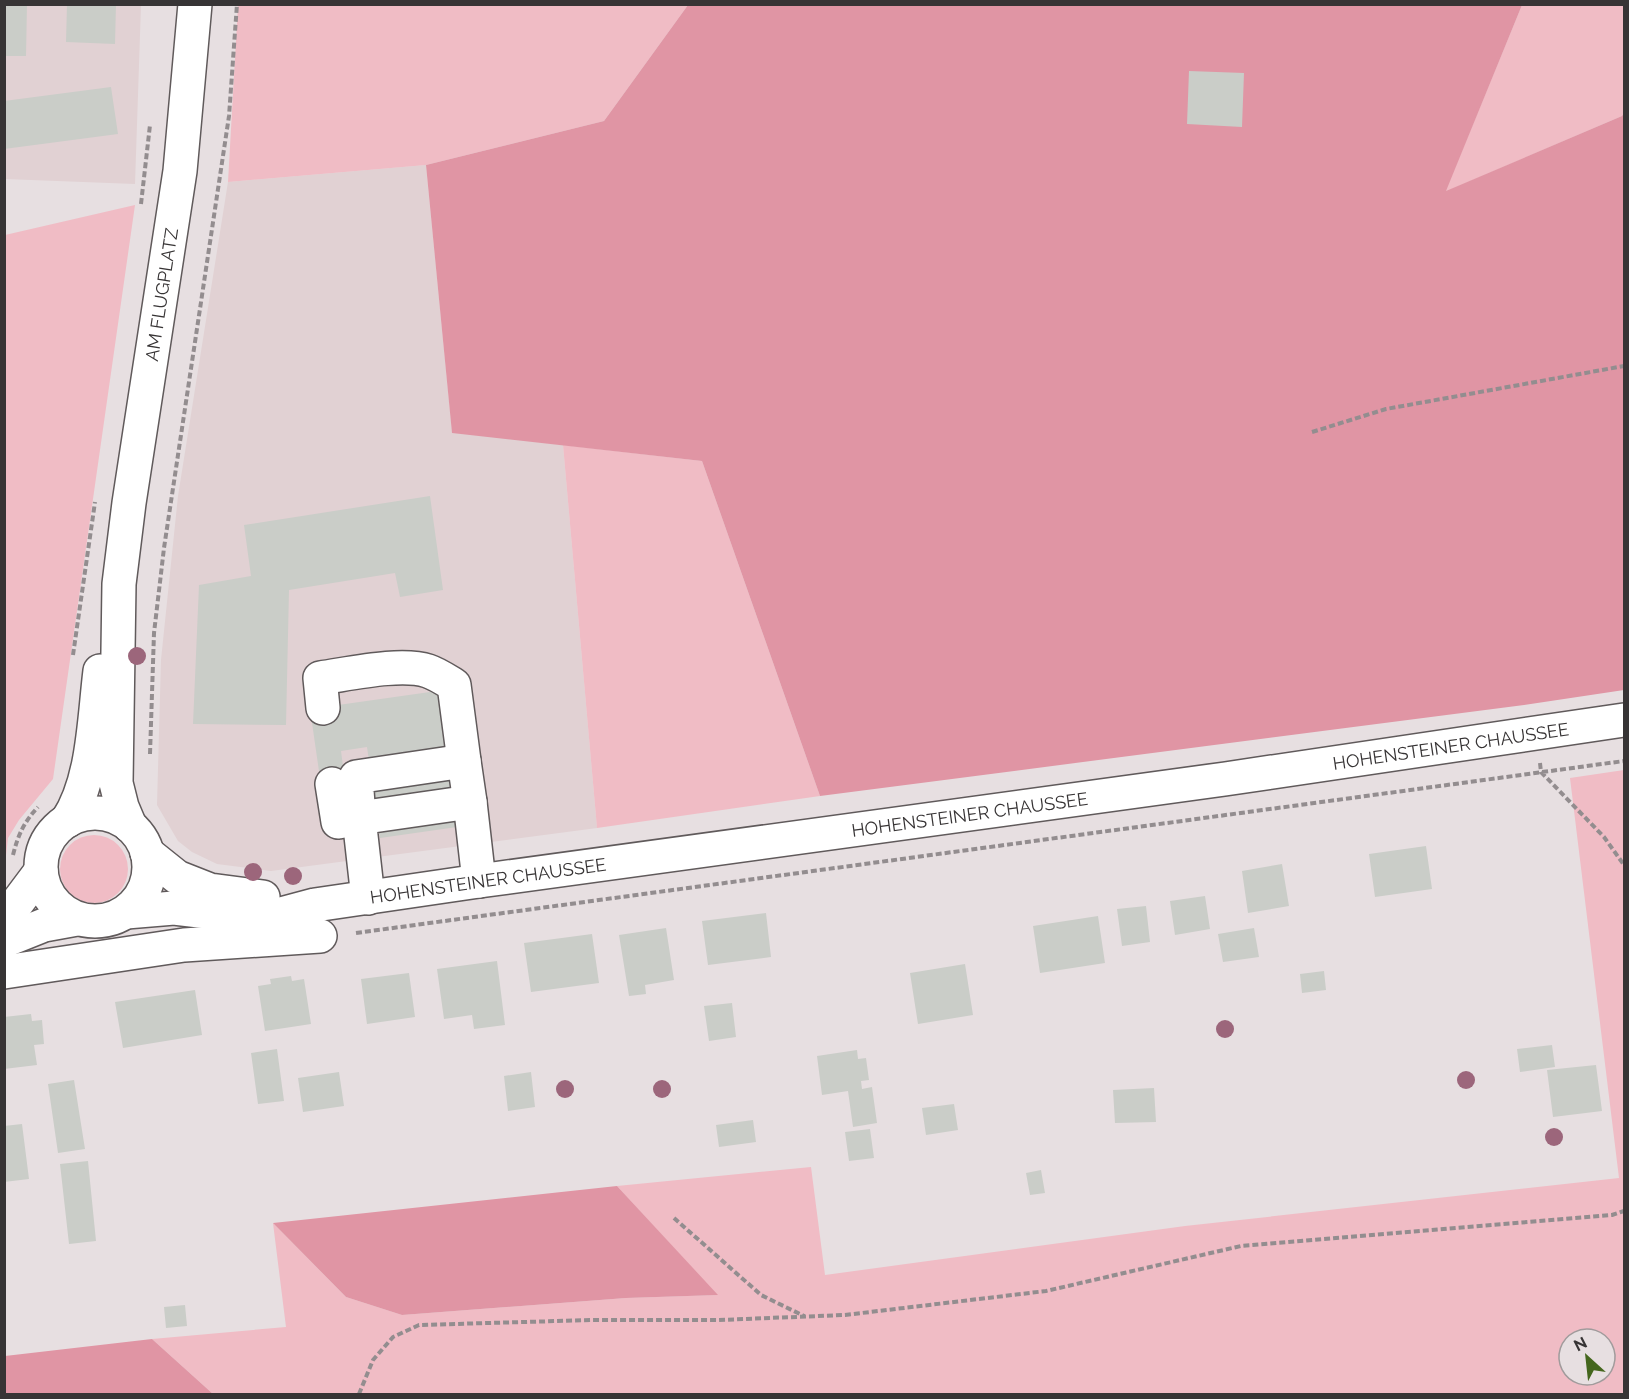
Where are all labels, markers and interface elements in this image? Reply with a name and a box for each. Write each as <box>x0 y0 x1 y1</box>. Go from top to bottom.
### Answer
street label: AM FLUGPLATZ <box>140 226 182 363</box>
street label: HOHENSTEINER CHAUSSEE <box>1331 718 1570 773</box>
street label: HOHENSTEINER CHAUSSEE <box>850 787 1089 840</box>
street label: HOHENSTEINER CHAUSSEE <box>369 853 607 907</box>
north arrow <box>1557 1327 1617 1387</box>
text: N <box>1571 1333 1590 1355</box>

